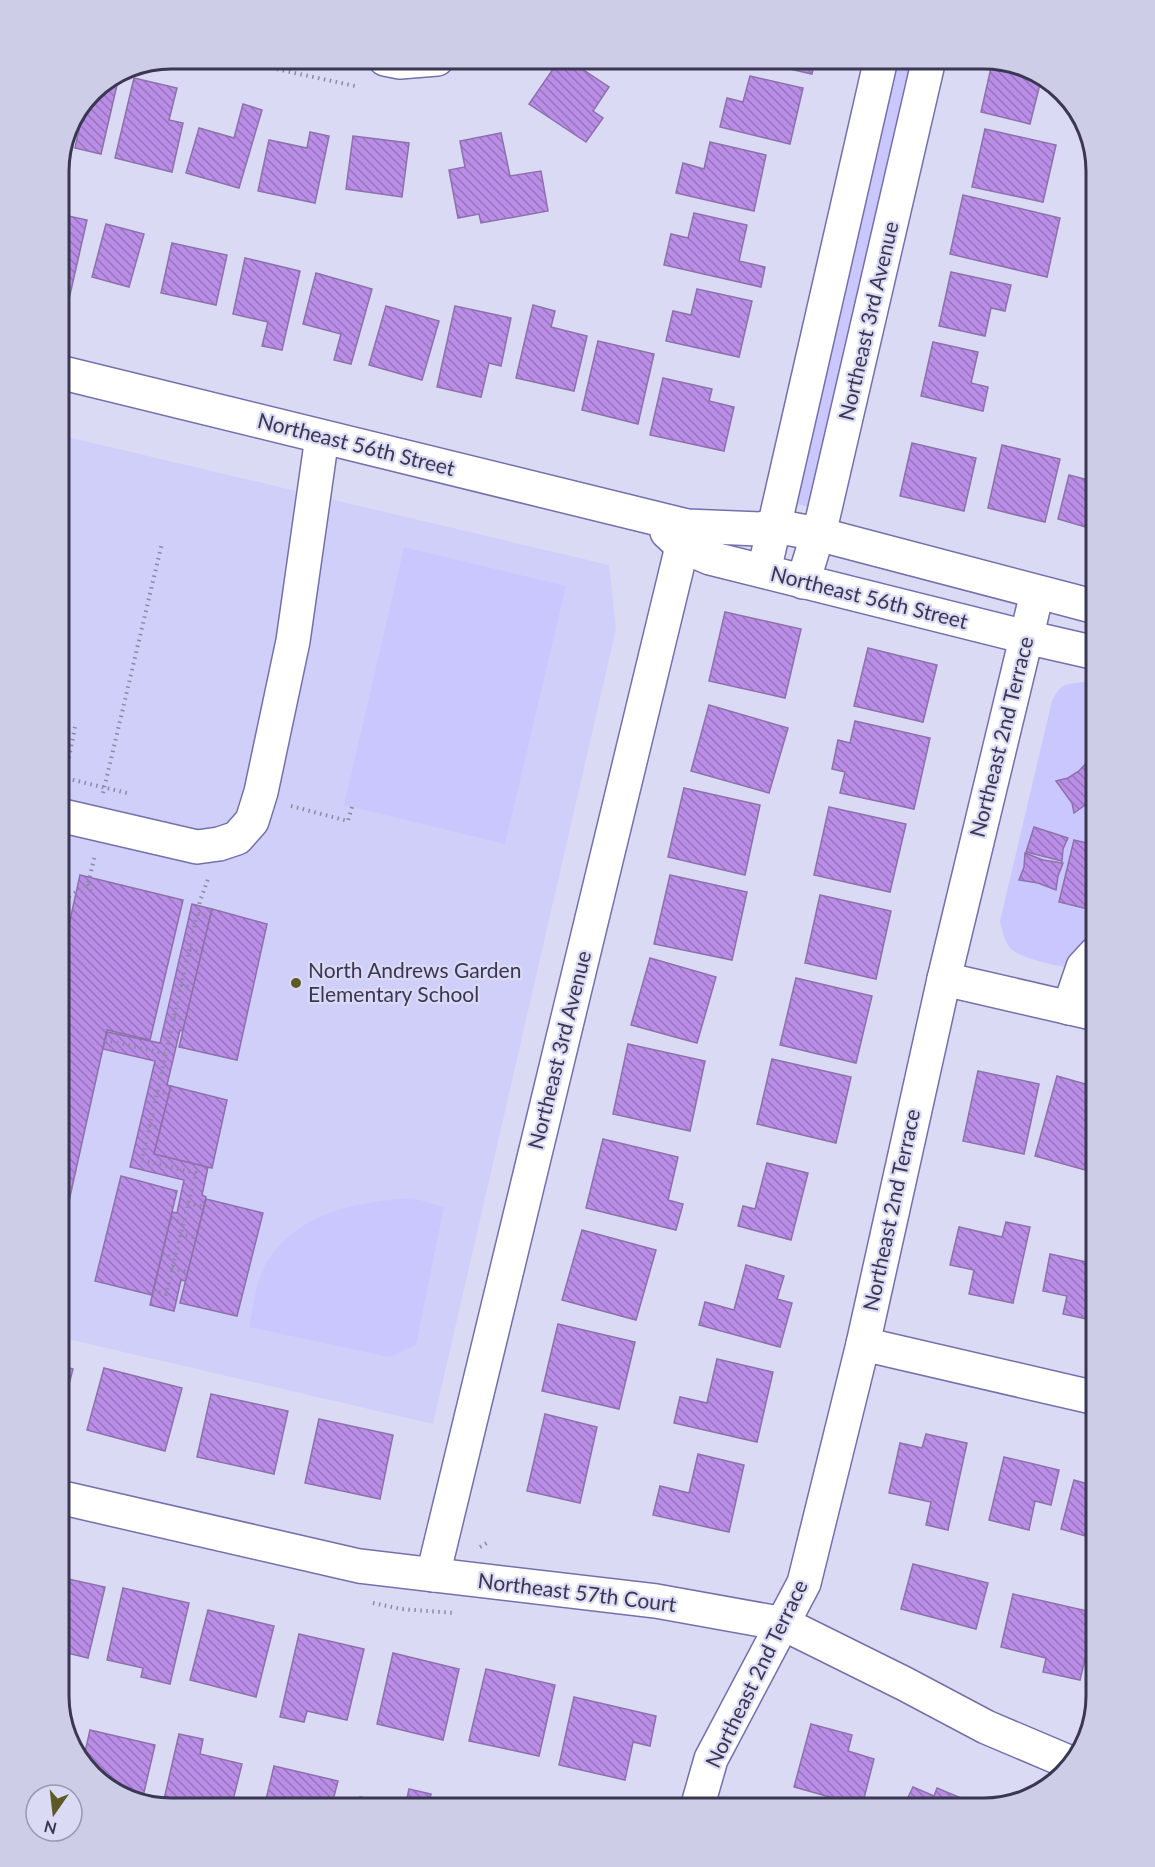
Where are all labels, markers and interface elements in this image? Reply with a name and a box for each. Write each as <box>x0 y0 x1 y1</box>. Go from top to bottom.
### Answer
street label: Northeast 3rd Avenue <box>832 219 903 423</box>
street label: Northeast 56th Street <box>255 407 458 480</box>
street label: Northeast 56th Street <box>768 560 971 633</box>
street label: Northeast 2nd Terrace <box>964 634 1038 840</box>
street label: Northeast 3rd Avenue <box>522 948 595 1151</box>
place label: North Andrews Garden Elementary School <box>308 957 521 1006</box>
marker: North Andrews Garden Elementary School <box>289 976 303 990</box>
street label: Northeast 2nd Terrace <box>857 1106 924 1313</box>
street label: Northeast 57th Court <box>477 1567 678 1616</box>
street label: Northeast 2nd Terrace <box>699 1575 812 1771</box>
north arrow <box>24 1783 84 1843</box>
text: N <box>42 1817 59 1839</box>

